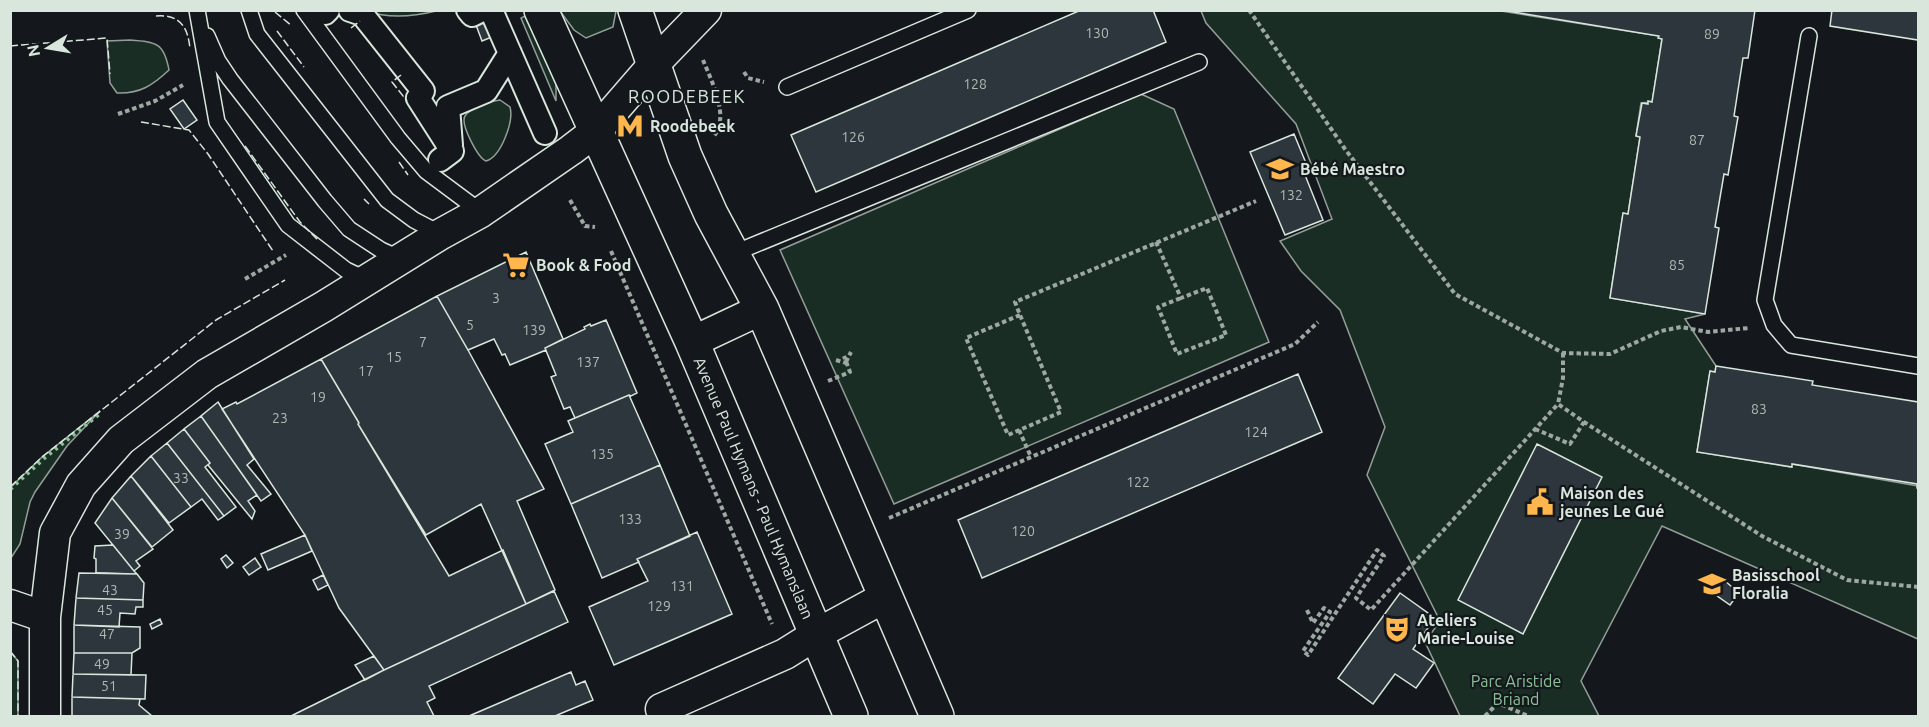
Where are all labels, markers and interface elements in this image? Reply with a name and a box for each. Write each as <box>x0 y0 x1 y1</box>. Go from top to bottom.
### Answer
north arrow <box>18 18 78 78</box>
house number: 130 <box>1085 25 1109 41</box>
house number: 89 <box>1704 26 1720 42</box>
text: N <box>23 43 43 58</box>
house number: 128 <box>963 76 987 92</box>
district label: ROODEBEEK <box>628 86 746 106</box>
metro station icon: Roodebeek <box>615 111 645 141</box>
place label: Roodebeek <box>650 117 735 135</box>
house number: 126 <box>841 129 865 145</box>
house number: 87 <box>1689 132 1705 148</box>
school or university icon: Bébé Maestro <box>1265 154 1295 184</box>
place label: Bébé Maestro <box>1300 160 1405 178</box>
house number: 132 <box>1279 187 1303 203</box>
supermarket icon: Book & Food <box>501 250 531 280</box>
place label: Book & Food <box>536 256 631 274</box>
house number: 85 <box>1669 257 1685 273</box>
house number: 3 <box>492 290 500 306</box>
house number: 5 <box>466 317 474 333</box>
house number: 139 <box>522 322 546 338</box>
house number: 7 <box>419 334 427 350</box>
house number: 15 <box>386 349 402 365</box>
house number: 137 <box>576 354 600 370</box>
street label: Avenue Paul Hymans - Paul Hymanslaan <box>691 354 817 622</box>
house number: 17 <box>358 363 374 379</box>
house number: 19 <box>310 389 326 405</box>
house number: 83 <box>1751 401 1767 417</box>
house number: 23 <box>272 410 288 426</box>
house number: 124 <box>1244 424 1268 440</box>
house number: 135 <box>590 446 614 462</box>
house number: 33 <box>173 470 189 486</box>
house number: 122 <box>1126 474 1150 490</box>
place label: Maison des jeunes Le Gué <box>1558 484 1664 520</box>
public building icon: Maison des jeunes Le Gué <box>1525 487 1555 517</box>
house number: 133 <box>618 511 642 527</box>
house number: 120 <box>1011 523 1035 539</box>
house number: 39 <box>114 526 130 542</box>
place label: Basisschool Floralia <box>1732 566 1820 602</box>
school or university icon: Basisschool Floralia <box>1697 569 1727 599</box>
house number: 131 <box>670 578 694 594</box>
house number: 43 <box>102 582 118 598</box>
house number: 129 <box>647 598 671 614</box>
house number: 45 <box>97 602 113 618</box>
place label: Ateliers Marie-Louise <box>1417 611 1514 647</box>
theatre icon: Ateliers Marie-Louise <box>1382 614 1412 644</box>
house number: 47 <box>99 626 115 642</box>
house number: 49 <box>94 656 110 672</box>
park label: Parc Aristide Briand <box>1471 672 1561 708</box>
house number: 51 <box>101 678 117 694</box>

